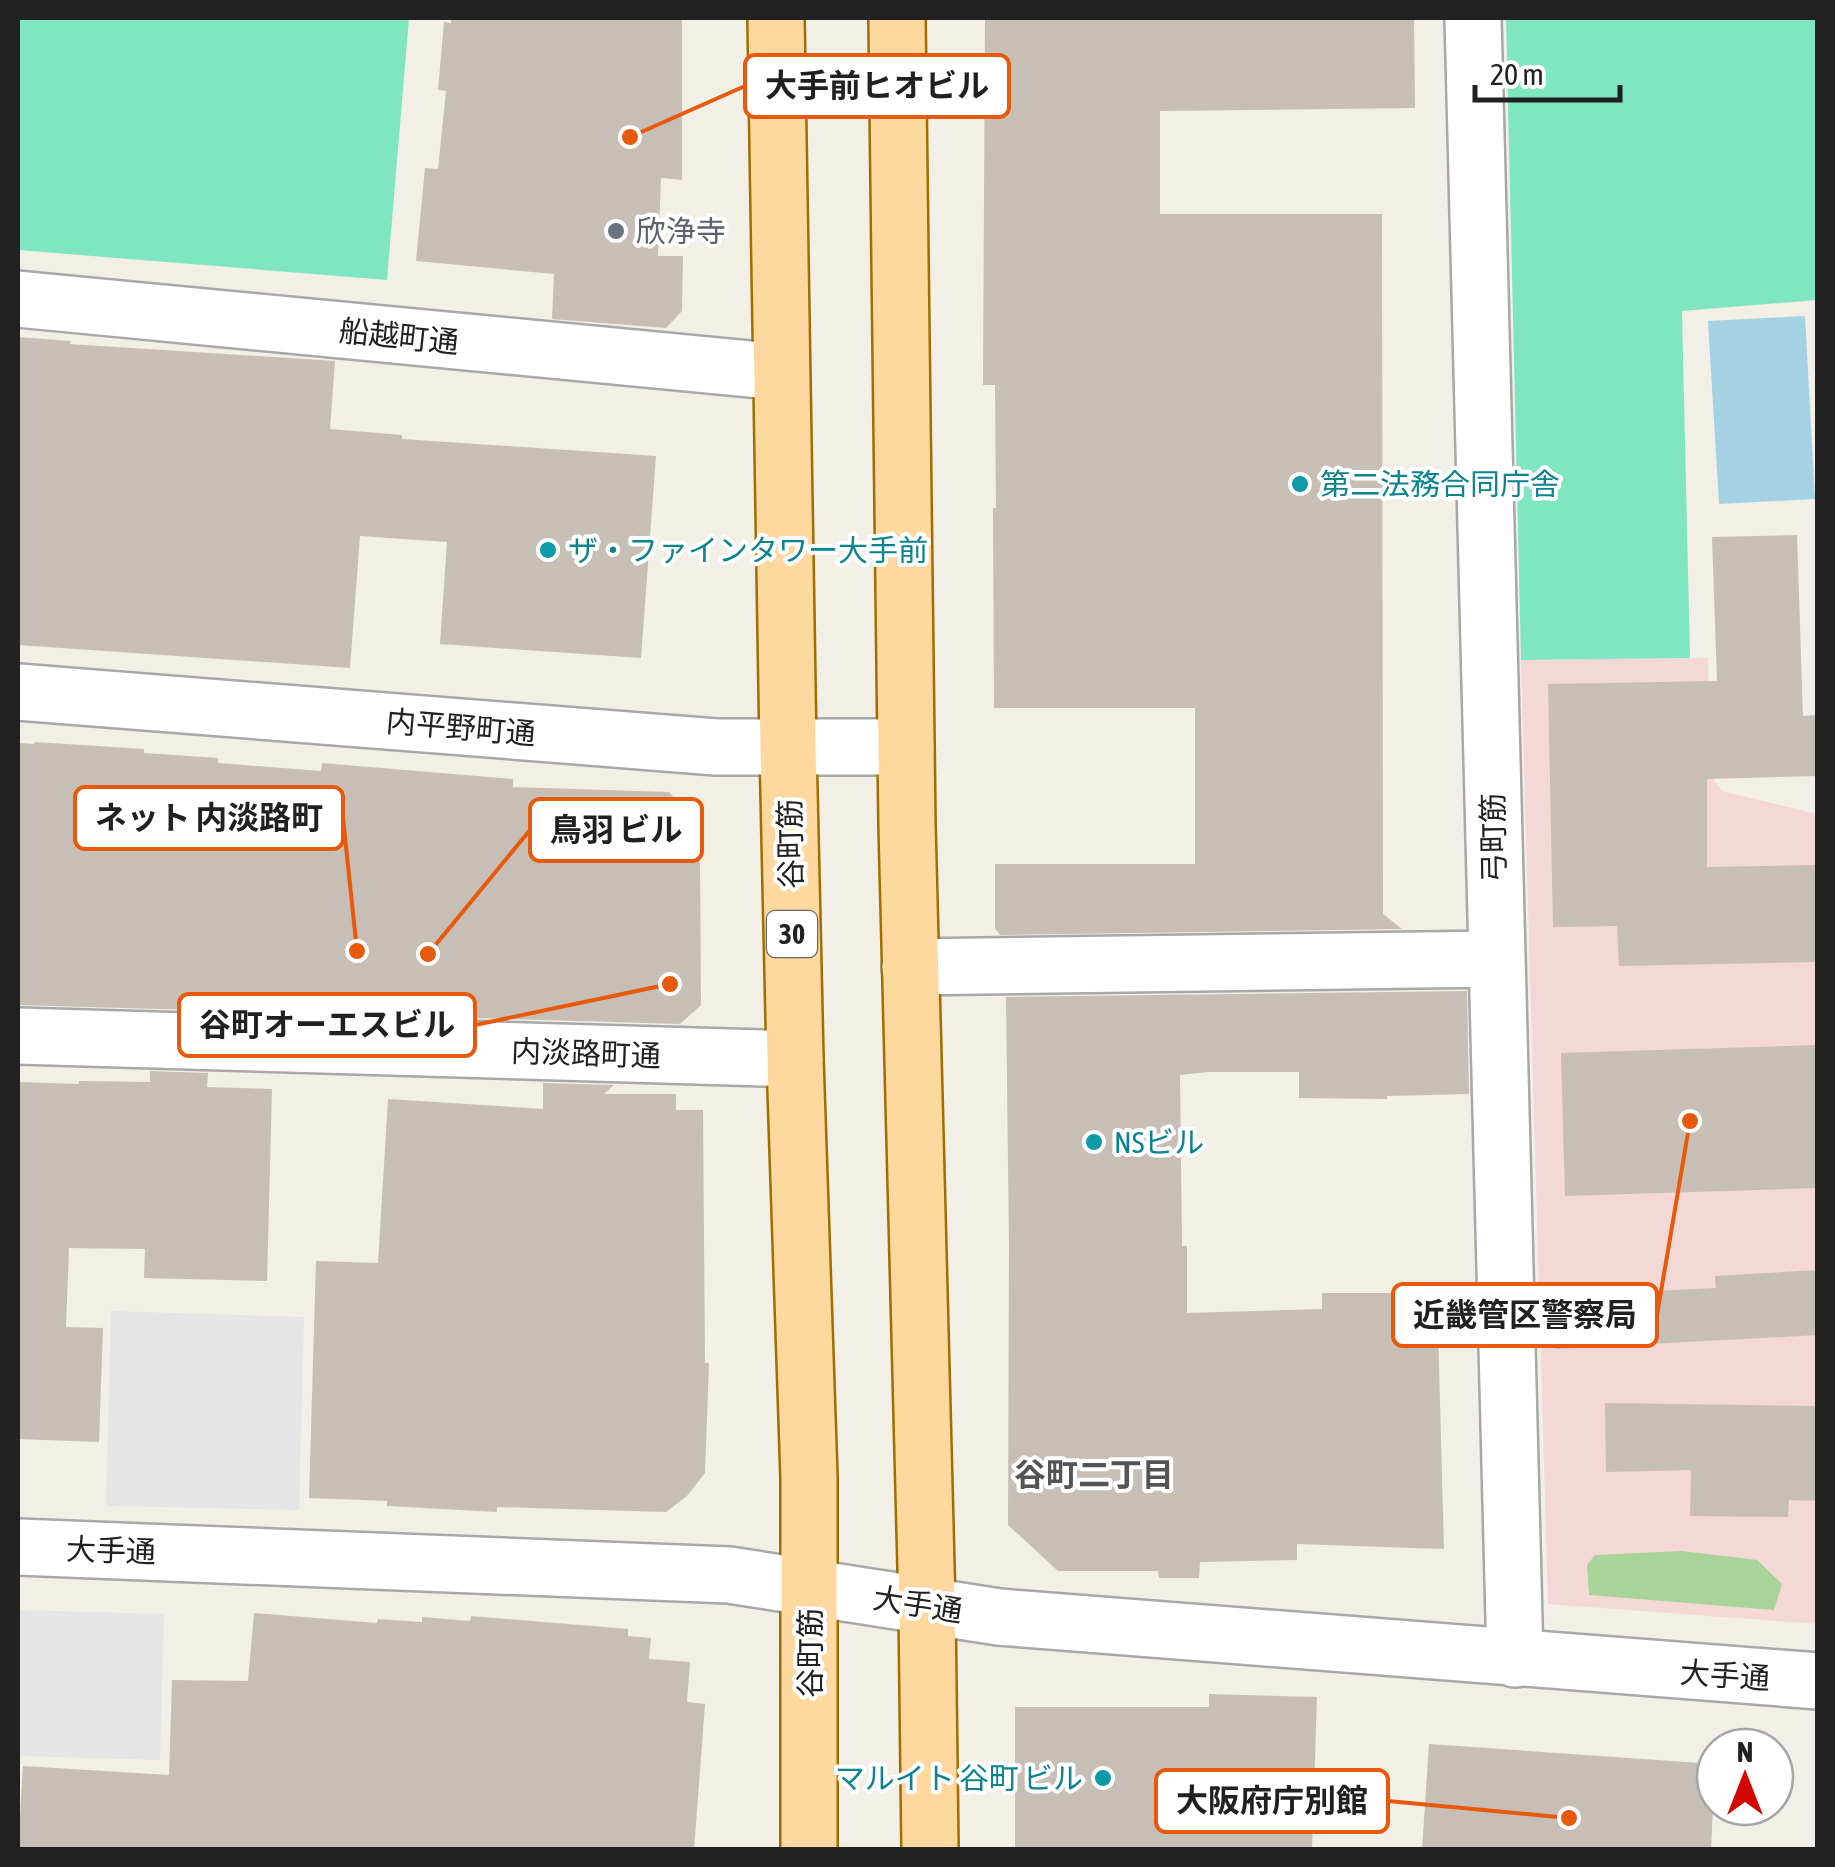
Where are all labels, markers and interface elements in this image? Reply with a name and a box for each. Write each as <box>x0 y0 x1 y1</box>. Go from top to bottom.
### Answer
scale bar <box>1475 40 1620 102</box>
callout: 大手前ヒオビル <box>745 55 1009 117</box>
text: 20 m <box>1490 57 1544 91</box>
text: 大手前ヒオビル <box>765 67 989 104</box>
place label: 欣浄寺 <box>636 214 726 248</box>
marker: 欣浄寺 <box>605 220 627 242</box>
street label: 船越町通 <box>338 313 460 359</box>
place label: 第二法務合同庁舎 <box>1320 467 1560 501</box>
marker: 第二法務合同庁舎 <box>1289 473 1311 495</box>
place label: ザ・ファインタワー大手前 <box>568 533 928 567</box>
marker: ザ・ファインタワー大手前 <box>537 539 559 561</box>
street label: 内平野町通 <box>385 704 537 750</box>
callout: ネット 内淡路町 <box>75 787 343 849</box>
street label: 弓町筋 <box>1475 793 1511 883</box>
text: ネット 内淡路町 <box>95 799 323 836</box>
callout: 鳥羽 ビル <box>530 799 702 861</box>
street label: 谷町筋 <box>772 799 808 889</box>
text: 鳥羽 ビル <box>550 811 682 848</box>
road number: 30 <box>767 911 817 957</box>
callout: 谷町オーエスビル <box>179 994 475 1056</box>
text: 谷町オーエスビル <box>199 1006 455 1043</box>
street label: 内淡路町通 <box>510 1033 662 1073</box>
place label: NSビル <box>1114 1125 1204 1159</box>
marker: NSビル <box>1083 1131 1105 1153</box>
callout: 近畿管区警察局 <box>1393 1284 1657 1346</box>
text: 近畿管区警察局 <box>1413 1296 1637 1333</box>
district label: 谷町二丁目 <box>1014 1456 1174 1493</box>
street label: 大手通 <box>65 1531 157 1569</box>
street label: 大手通 <box>871 1580 965 1628</box>
street label: 谷町筋 <box>793 1608 827 1698</box>
street label: 大手通 <box>1679 1655 1771 1695</box>
north arrow <box>1695 1727 1795 1827</box>
text: N <box>1737 1736 1753 1768</box>
place label: マルイト 谷町 ビル <box>835 1761 1083 1795</box>
marker: マルイト 谷町 ビル <box>1092 1767 1114 1789</box>
callout: 大阪府庁別館 <box>1156 1770 1388 1832</box>
text: 大阪府庁別館 <box>1176 1782 1368 1819</box>

